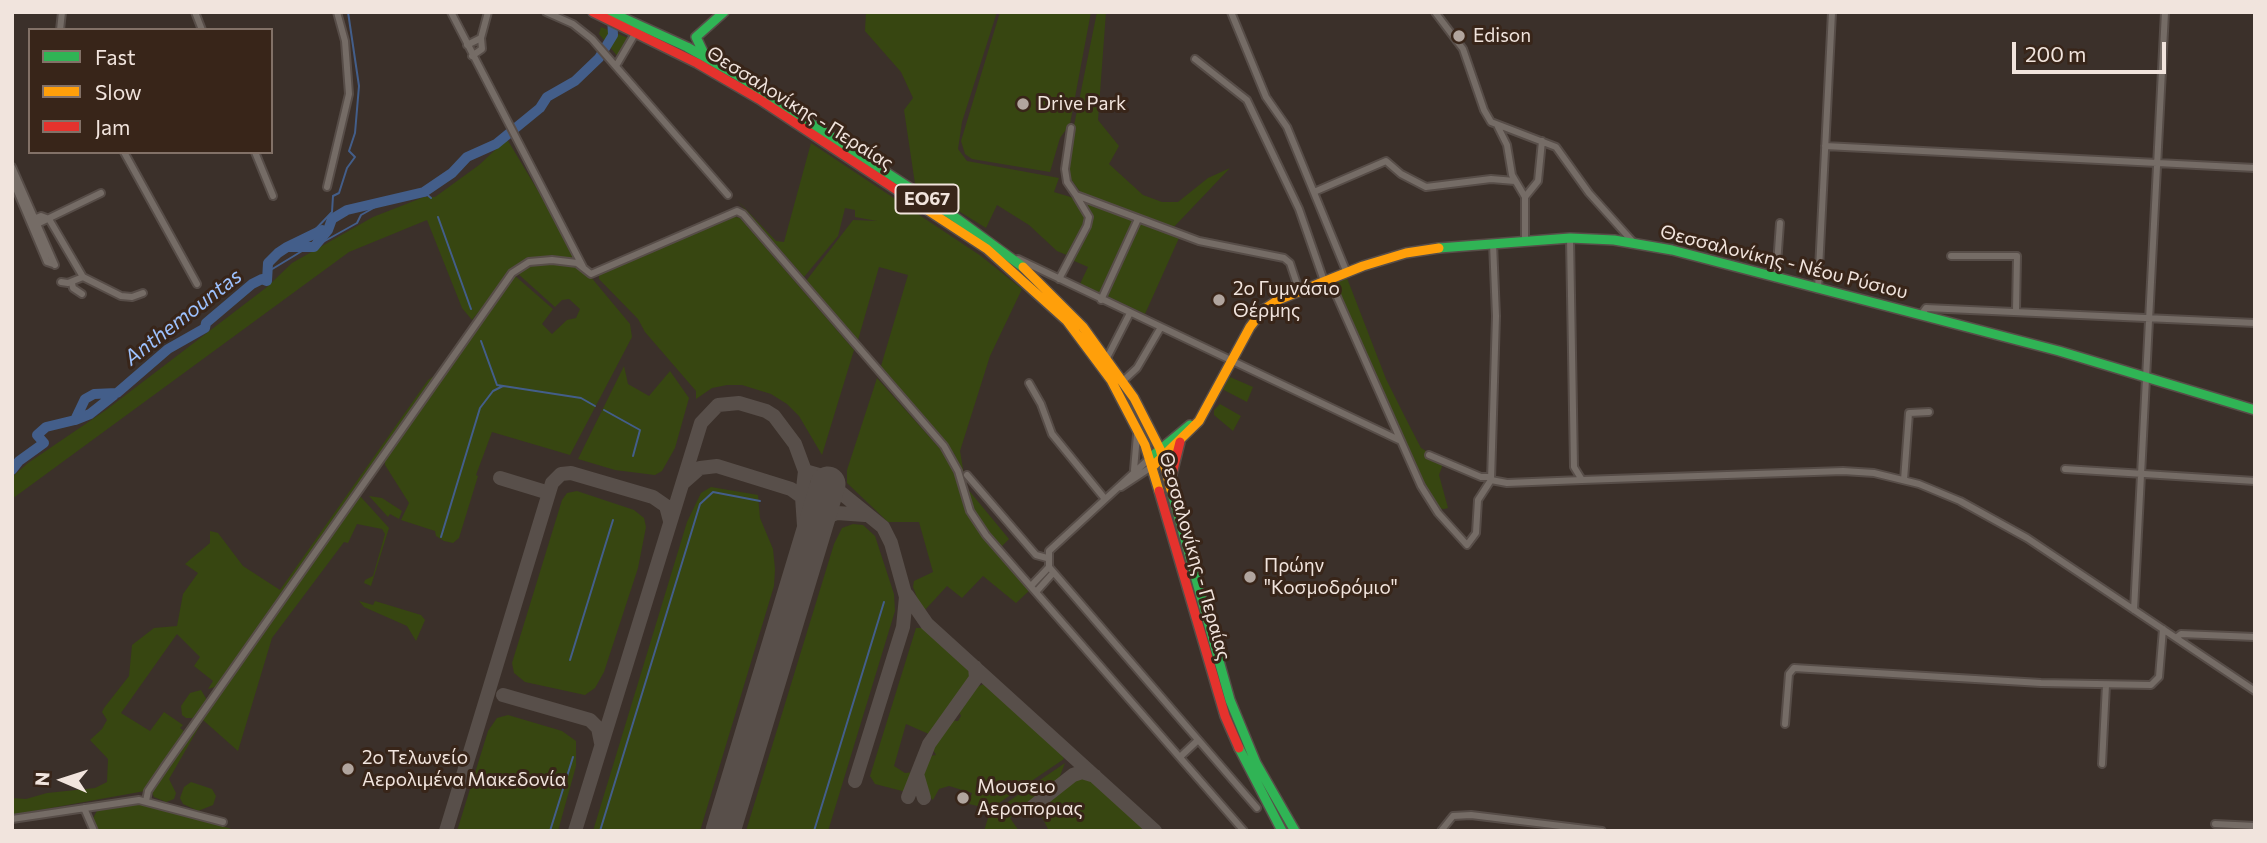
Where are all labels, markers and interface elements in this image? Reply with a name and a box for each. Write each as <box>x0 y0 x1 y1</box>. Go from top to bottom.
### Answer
place label: Edison <box>1473 25 1531 47</box>
legend <box>28 28 273 154</box>
marker: Edison <box>1451 28 1467 44</box>
scale bar <box>2015 28 2169 72</box>
street label: Θεσσαλονίκης - Περαίας <box>702 41 898 175</box>
text: 200 m <box>2025 41 2086 66</box>
text: Fast <box>95 44 136 69</box>
text: Slow <box>95 79 142 104</box>
place label: Drive Park <box>1037 93 1126 115</box>
marker: Drive Park <box>1015 96 1031 112</box>
text: Jam <box>95 114 130 139</box>
road number: ΕΟ67 <box>895 184 958 214</box>
street label: Θεσσαλονίκης - Νέου Ρύσιου <box>1658 220 1910 304</box>
water label: Anthemountas <box>119 263 247 371</box>
place label: 2ο Γυμνάσιο Θέρμης <box>1233 278 1340 322</box>
marker: 2ο Γυμνάσιο Θέρμης <box>1211 292 1227 308</box>
street label: Θεσσαλονίκης - Περαίας <box>1154 449 1236 663</box>
place label: Πρώην "Κοσμοδρόμιο" <box>1264 555 1398 599</box>
marker: Πρώην "Κοσμοδρόμιο" <box>1242 569 1258 585</box>
north arrow <box>28 745 98 815</box>
place label: 2ο Τελωνείο Αερολιμένα Μακεδονία <box>362 747 566 791</box>
marker: 2ο Τελωνείο Αερολιμένα Μακεδονία <box>340 761 356 777</box>
text: N <box>30 771 53 787</box>
place label: Μουσειο Αεροποριας <box>977 776 1083 820</box>
marker: Μουσειο Αεροποριας <box>955 790 971 806</box>

